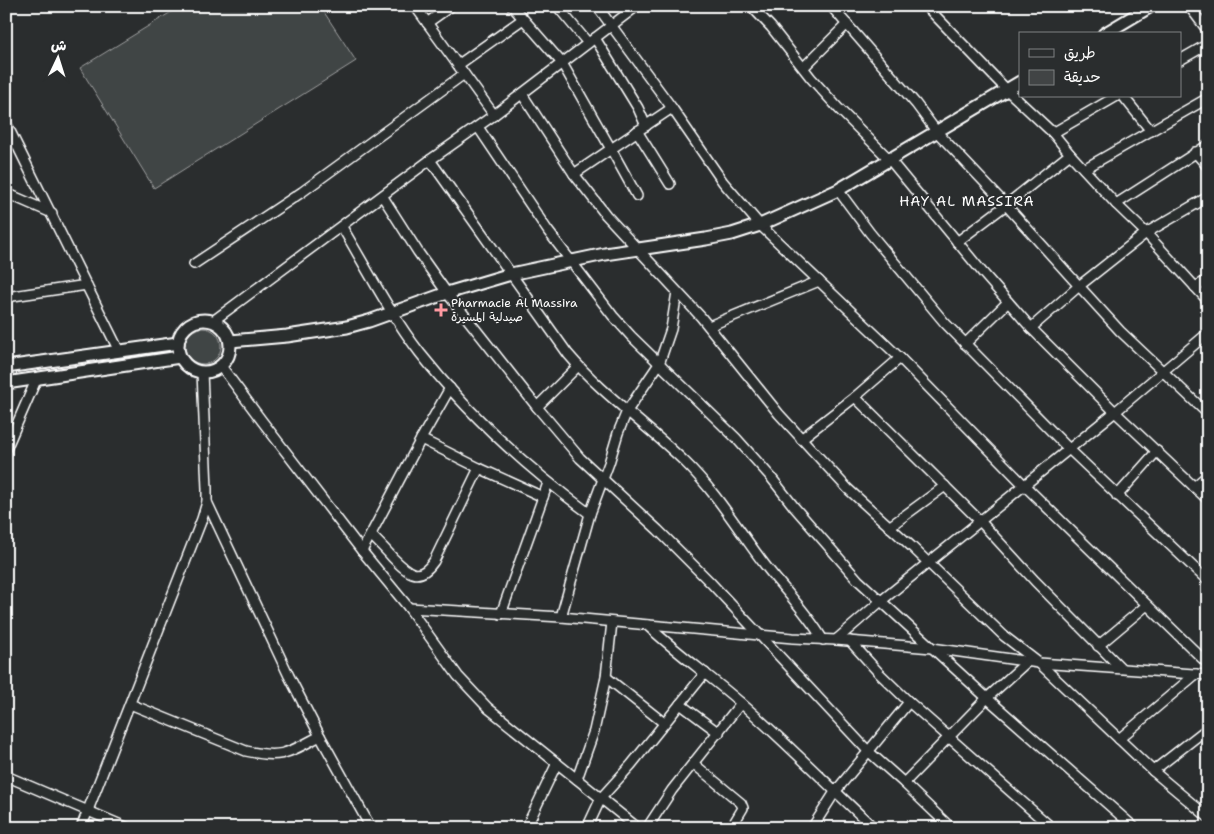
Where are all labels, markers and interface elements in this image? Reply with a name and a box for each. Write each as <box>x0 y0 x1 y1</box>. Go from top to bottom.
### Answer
north arrow <box>32 32 82 82</box>
legend <box>1019 32 1182 98</box>
text: ش <box>51 36 67 55</box>
text: طريق <box>1064 43 1096 63</box>
text: حديقة <box>1064 67 1101 87</box>
district label: HAY AL MASSIRA <box>899 192 1035 210</box>
place label: Pharmacie Al Massira صيدلية المسيرة <box>451 295 578 325</box>
marker: Pharmacie Al Massira صيدلية المسيرة <box>435 304 447 316</box>

